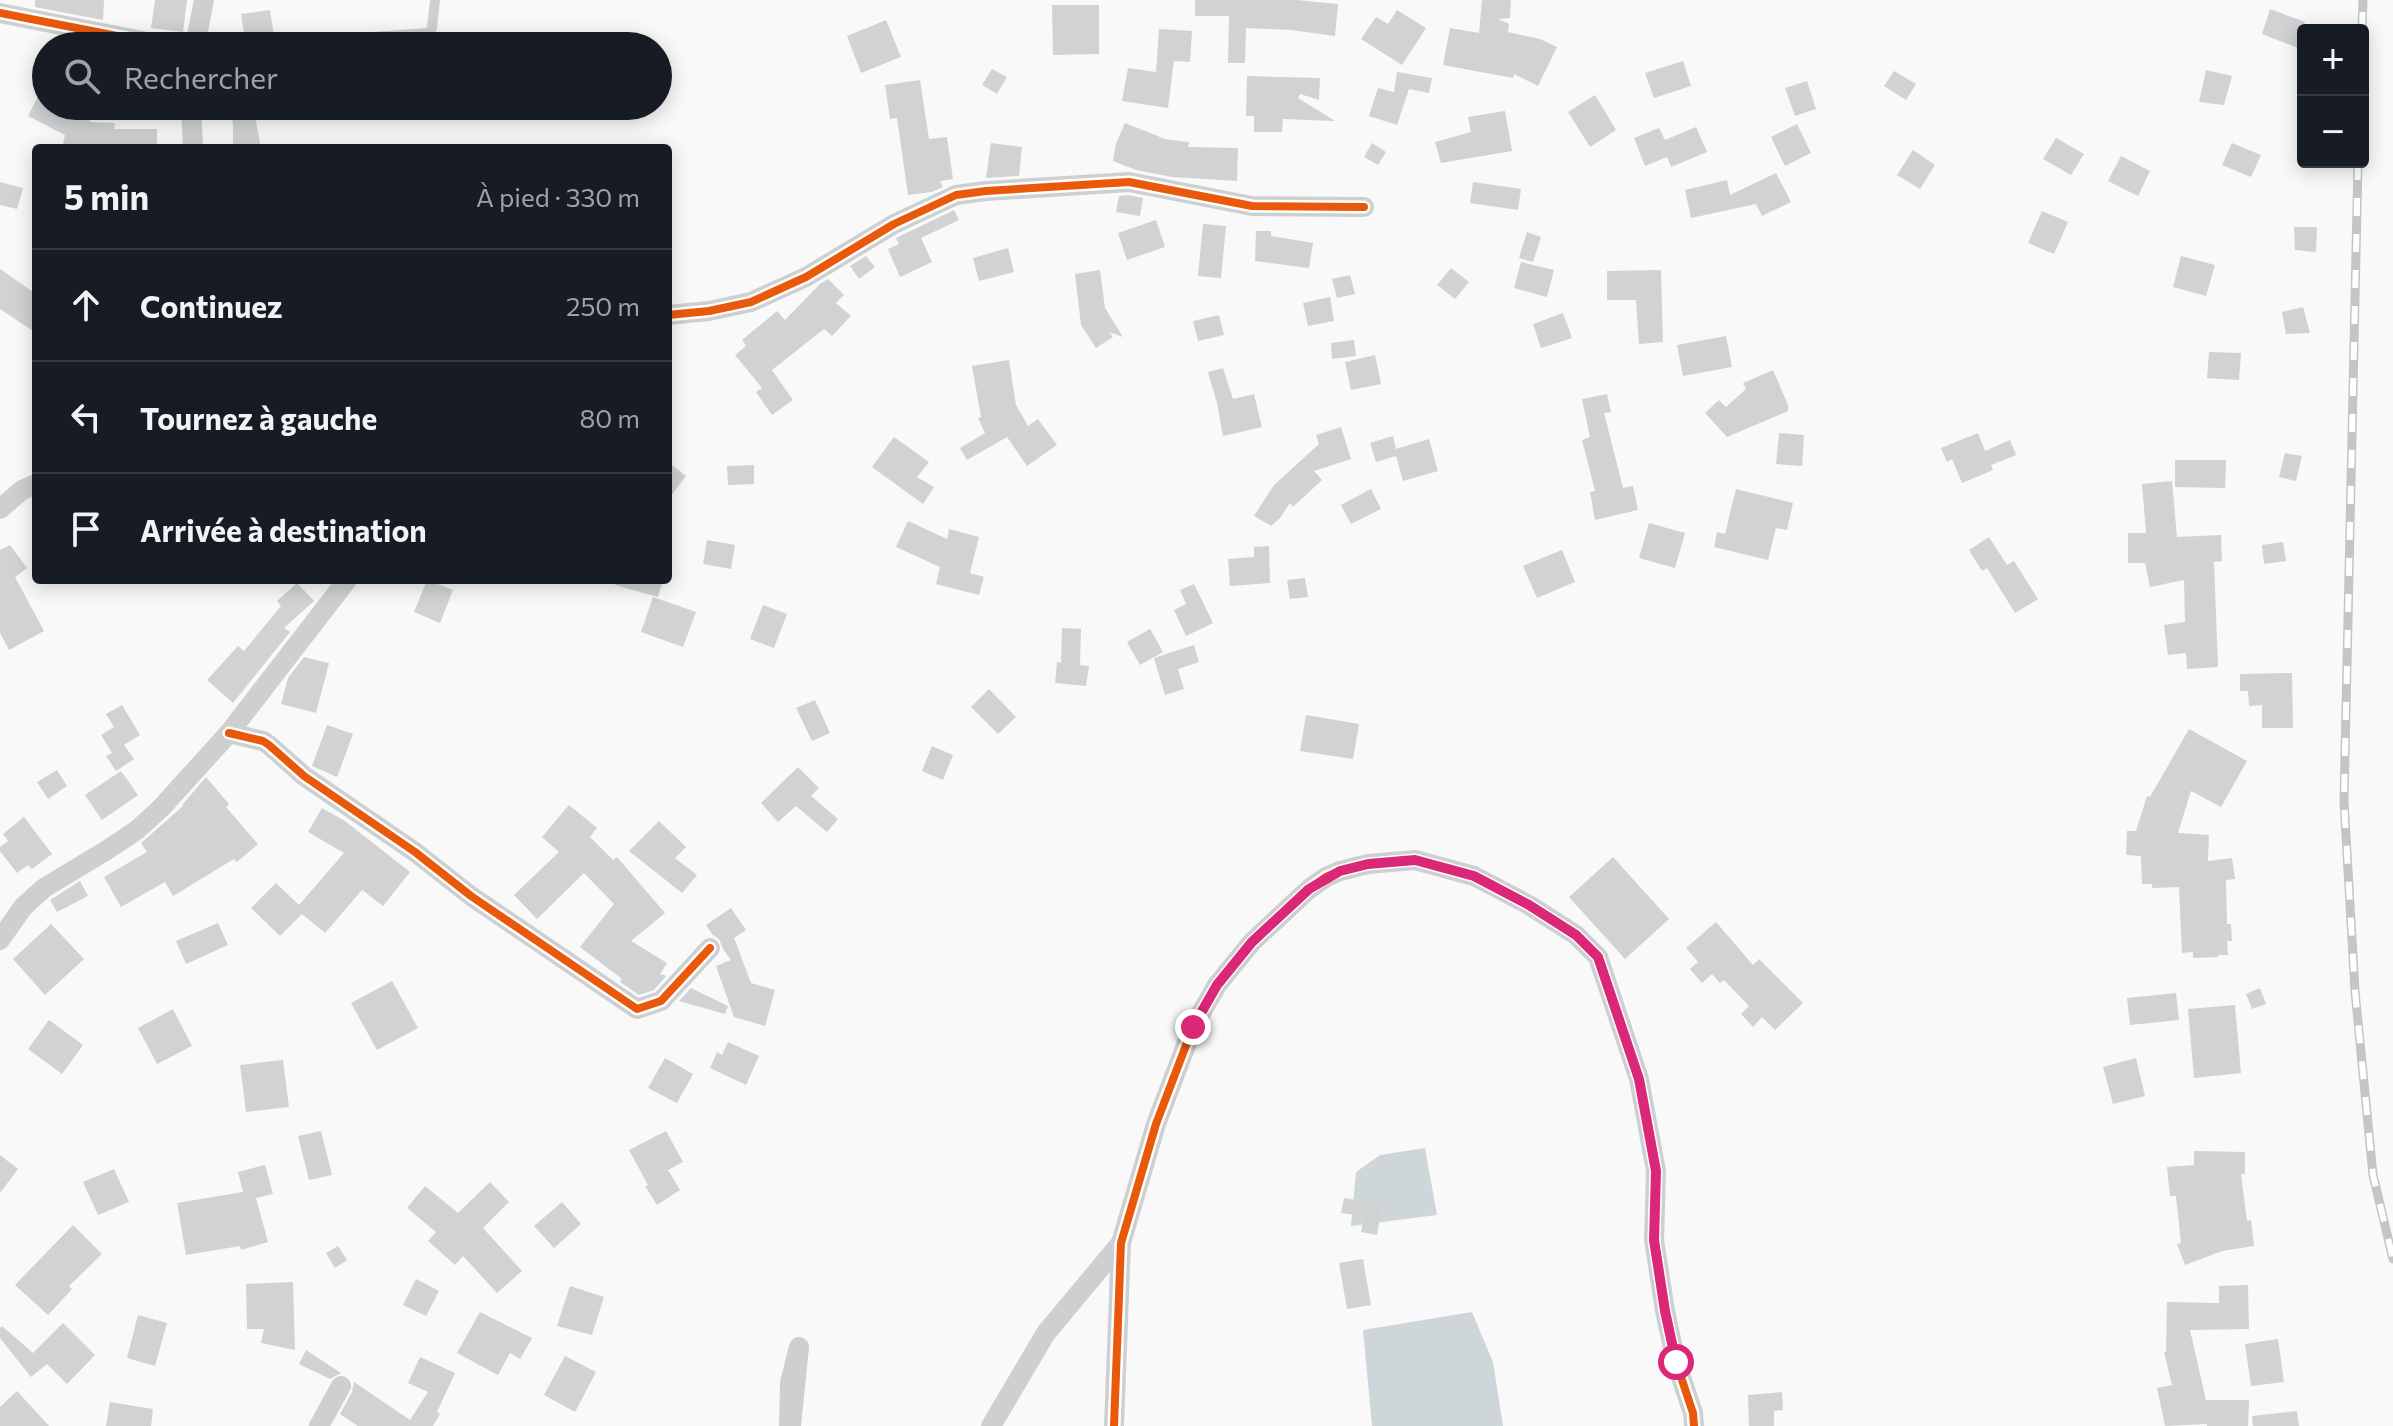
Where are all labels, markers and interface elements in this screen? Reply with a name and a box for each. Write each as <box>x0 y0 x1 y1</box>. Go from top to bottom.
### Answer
map controls <box>2297 24 2369 168</box>
button: + <box>2297 24 2369 96</box>
search box <box>32 32 672 120</box>
icon: search <box>60 54 104 98</box>
text: Rechercher <box>124 58 278 95</box>
button: − <box>2297 96 2369 168</box>
text: 5 min <box>64 175 149 217</box>
text: À pied · 330 m <box>476 181 640 212</box>
icon: ahead <box>64 283 108 327</box>
text: Continuez <box>140 287 283 324</box>
text: 250 m <box>566 290 640 321</box>
icon: left <box>64 395 108 439</box>
text: Tournez à gauche <box>140 399 377 436</box>
text: 80 m <box>580 402 640 433</box>
icon: arrive <box>64 507 108 551</box>
text: Arrivée à destination <box>140 511 427 548</box>
route end <box>1175 1009 1211 1045</box>
route start <box>1658 1344 1694 1380</box>

